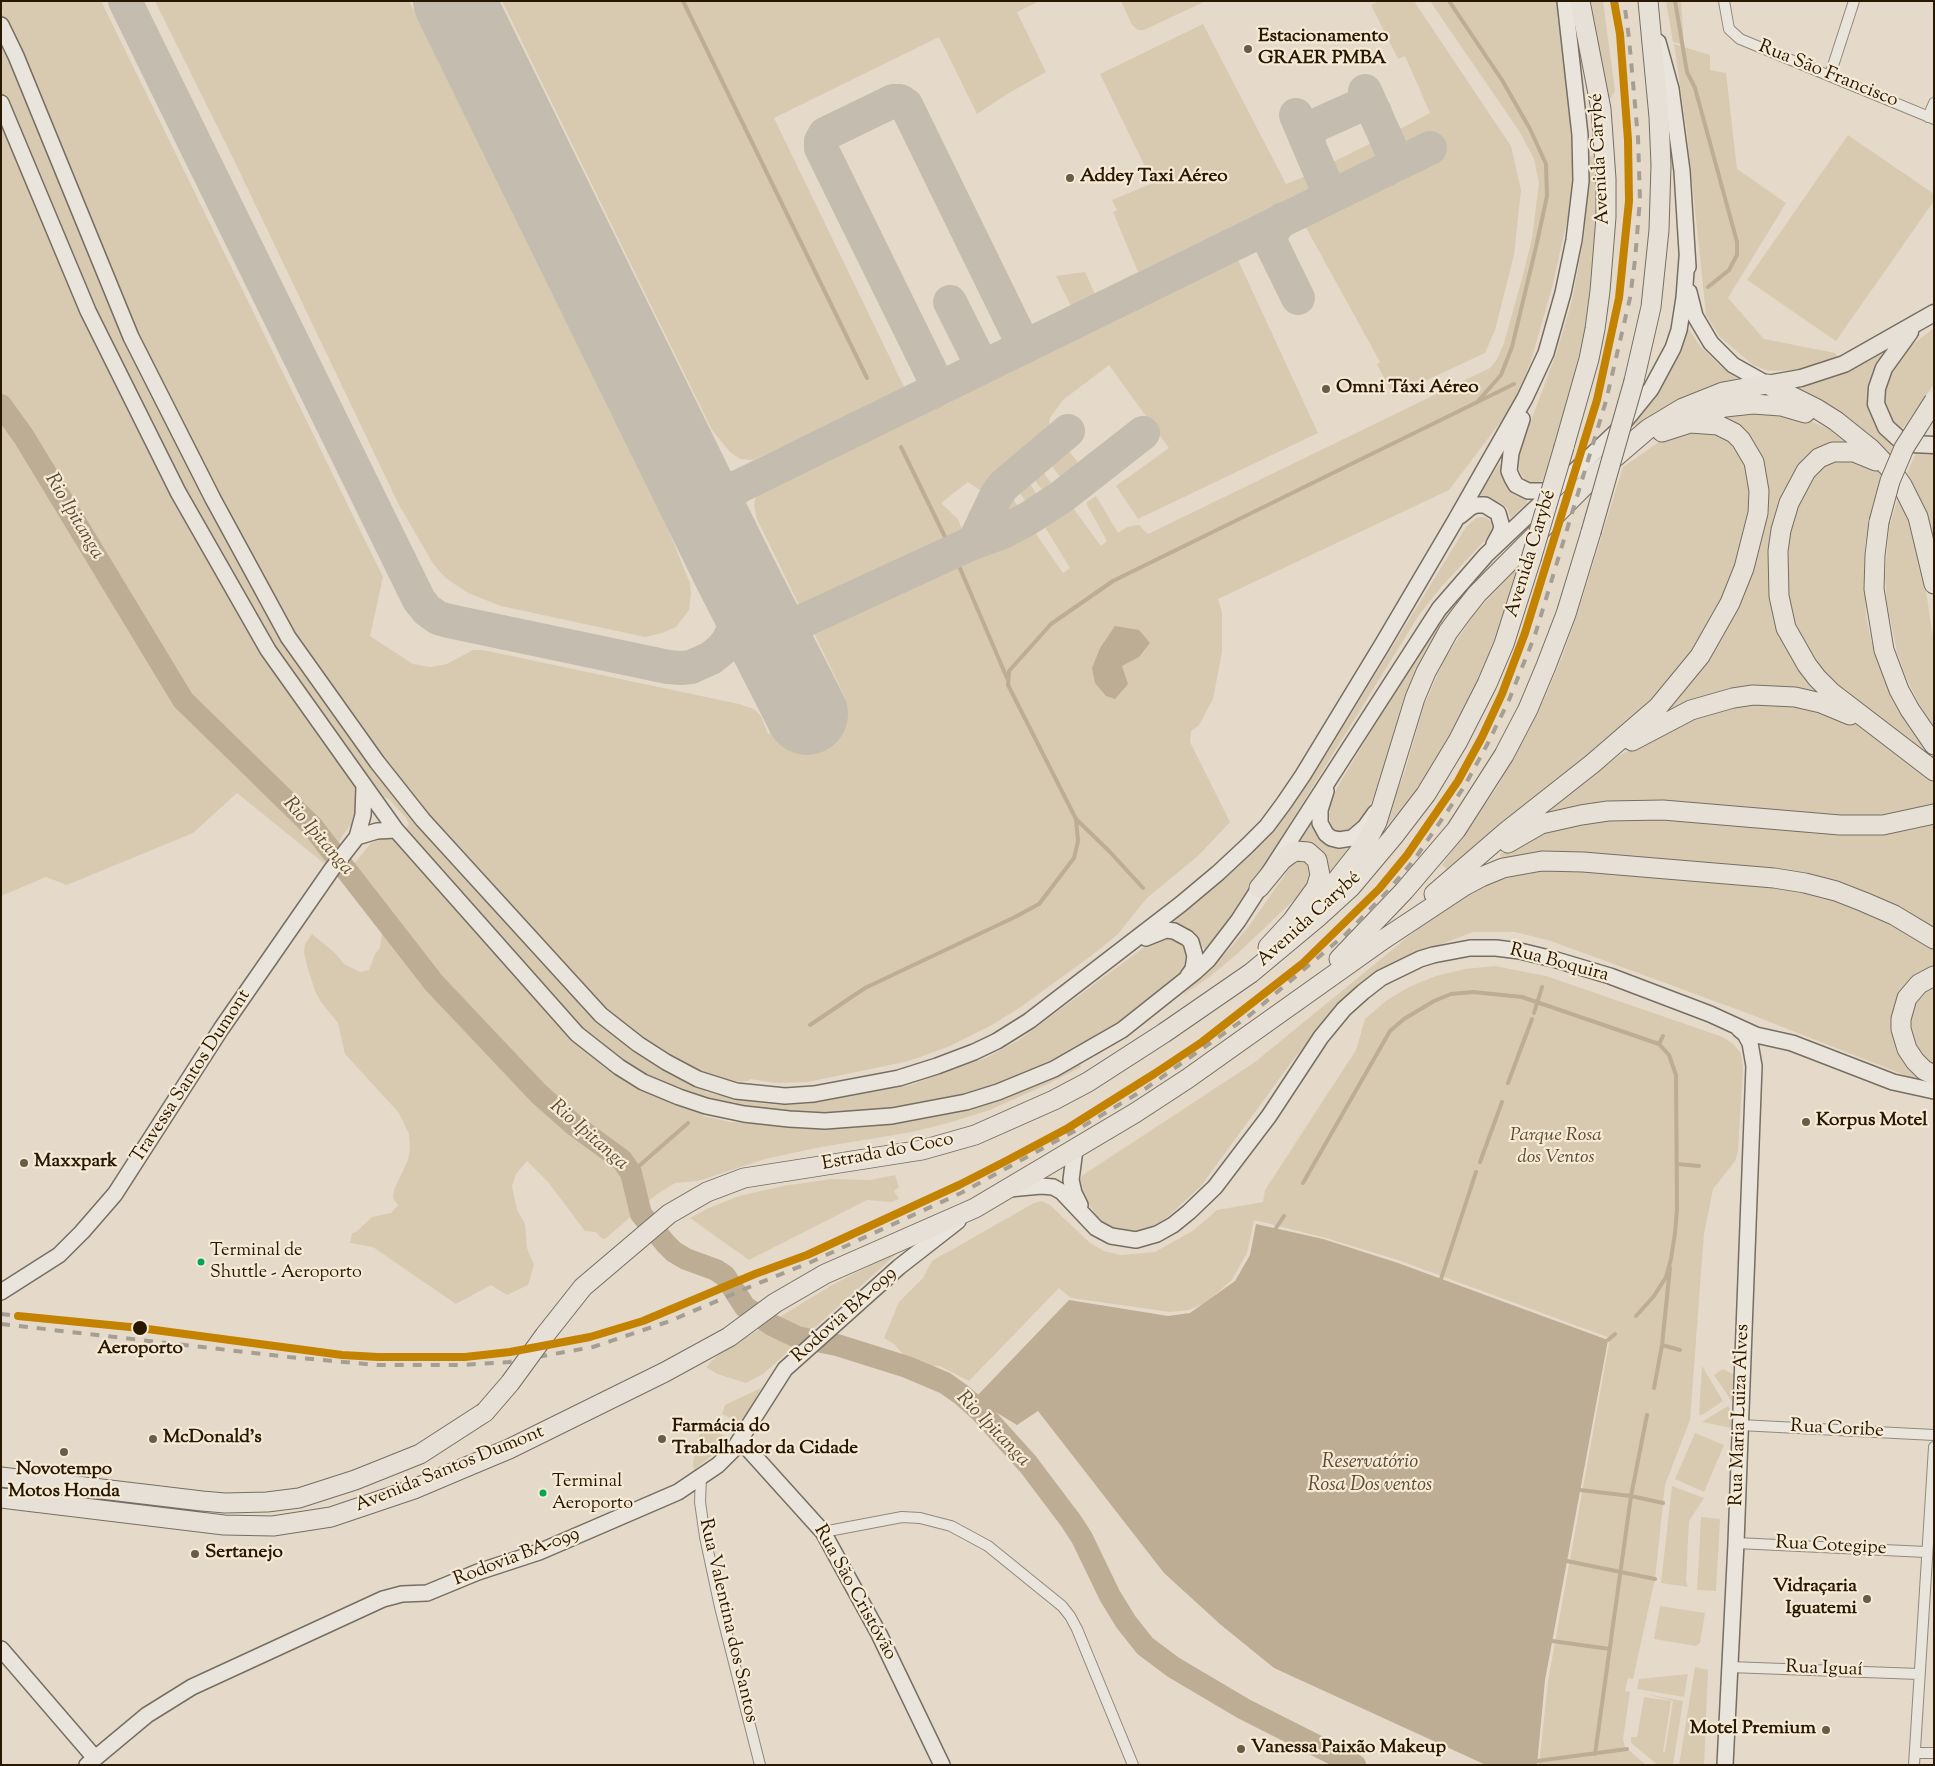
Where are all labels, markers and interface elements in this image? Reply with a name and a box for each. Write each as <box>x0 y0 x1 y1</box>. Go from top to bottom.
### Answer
place label: Estacionamento GRAER PMBA <box>1258 27 1389 71</box>
street label: Rua São Francisco <box>1755 37 1901 113</box>
marker: Estacionamento GRAER PMBA <box>1242 43 1254 55</box>
street label: Avenida Carybé <box>1586 93 1616 225</box>
place label: Addey Taxi Aéreo <box>1080 167 1228 189</box>
marker: Addey Taxi Aéreo <box>1064 172 1076 184</box>
place label: Omni Táxi Aéreo <box>1336 378 1479 400</box>
marker: Omni Táxi Aéreo <box>1320 383 1332 395</box>
water label: Rio Ipitanga <box>38 470 108 564</box>
street label: Avenida Carybé <box>1502 488 1562 620</box>
water label: Rio Ipitanga <box>276 793 358 881</box>
street label: Avenida Carybé <box>1253 867 1367 973</box>
street label: Rua Boquira <box>1507 940 1611 988</box>
street label: Travessa Santos Dumont <box>127 986 257 1168</box>
water label: Rio Ipitanga <box>544 1095 632 1177</box>
place label: Korpus Motel <box>1816 1111 1927 1133</box>
marker: Korpus Motel <box>1800 1116 1812 1128</box>
park label: Parque Rosa dos Ventos <box>1510 1126 1602 1170</box>
street label: Estrada do Coco <box>820 1129 956 1177</box>
place label: Maxxpark <box>34 1152 117 1174</box>
marker: Maxxpark <box>18 1157 30 1169</box>
place label: Terminal de Shuttle - Aeroporto <box>210 1241 362 1284</box>
marker: Terminal de Shuttle - Aeroporto <box>196 1257 206 1267</box>
street label: Rodovia BA-099 <box>788 1263 902 1369</box>
marker: Aeroporto <box>131 1319 149 1337</box>
street label: Rua Maria Luiza Alves <box>1726 1324 1756 1506</box>
place label: Aeroporto <box>97 1339 183 1361</box>
water label: Rio Ipitanga <box>950 1387 1034 1473</box>
street label: Rua Coribe <box>1790 1416 1884 1444</box>
place label: Farmácia do Trabalhador da Cidade <box>672 1417 858 1461</box>
street label: Avenida Santos Dumont <box>352 1422 548 1518</box>
place label: McDonald's <box>163 1428 262 1450</box>
marker: McDonald's <box>147 1433 159 1445</box>
marker: Farmácia do Trabalhador da Cidade <box>656 1433 668 1445</box>
marker: Novotempo Motos Honda <box>58 1446 70 1458</box>
water label: Reservatório Rosa Dos ventos <box>1308 1452 1432 1499</box>
place label: Novotempo Motos Honda <box>8 1460 120 1504</box>
place label: Terminal Aeroporto <box>552 1472 633 1515</box>
marker: Terminal Aeroporto <box>538 1488 548 1498</box>
street label: Rua Valentina dos Santos <box>692 1517 762 1725</box>
street label: Rua São Cristóvão <box>807 1521 901 1665</box>
street label: Rodovia BA-099 <box>451 1524 583 1592</box>
street label: Rua Cotegipe <box>1775 1533 1887 1561</box>
place label: Sertanejo <box>205 1543 283 1565</box>
marker: Sertanejo <box>189 1548 201 1560</box>
place label: Vidraçaria Iguatemi <box>1773 1577 1857 1621</box>
marker: Vidraçaria Iguatemi <box>1861 1593 1873 1605</box>
street label: Rua Iguaí <box>1785 1657 1863 1683</box>
place label: Motel Premium <box>1690 1719 1816 1741</box>
marker: Motel Premium <box>1820 1724 1832 1736</box>
place label: Vanessa Paixão Makeup <box>1251 1738 1446 1760</box>
marker: Vanessa Paixão Makeup <box>1235 1743 1247 1755</box>

